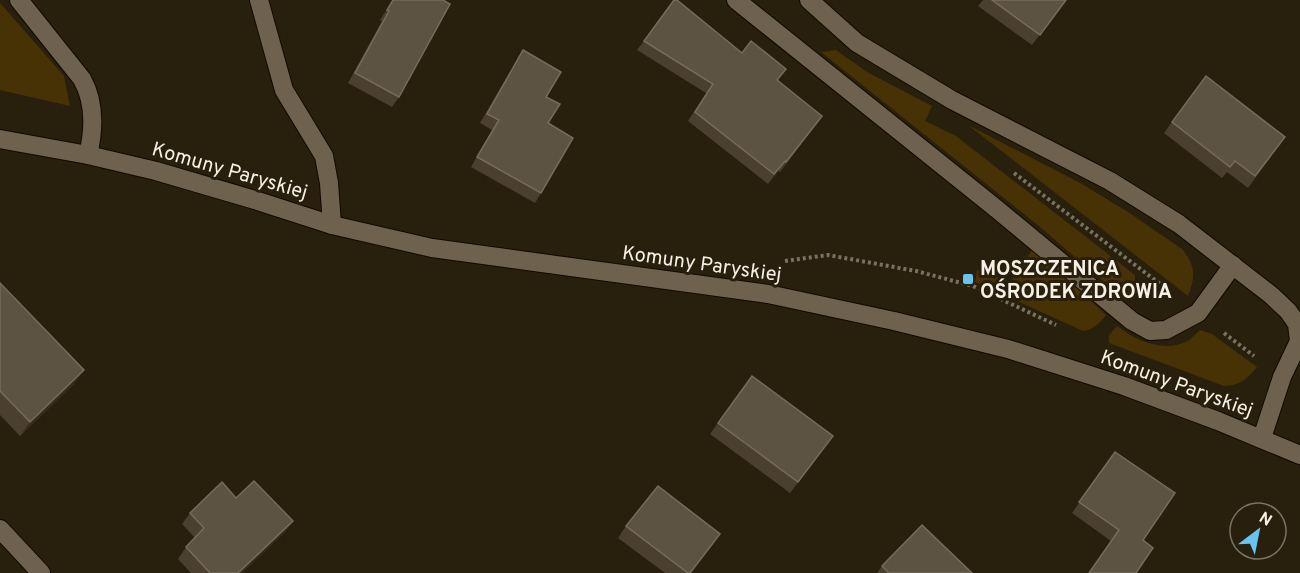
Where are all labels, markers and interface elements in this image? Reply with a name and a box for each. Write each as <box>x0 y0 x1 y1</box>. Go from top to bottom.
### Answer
street label: Komuny Paryskiej <box>149 137 310 207</box>
street label: Komuny Paryskiej <box>620 241 783 289</box>
place label: MOSZCZENICA OŚRODEK ZDROWIA <box>980 257 1172 306</box>
marker: MOSZCZENICA OŚRODEK ZDROWIA <box>961 272 975 286</box>
street label: Komuny Paryskiej <box>1096 345 1256 425</box>
north arrow <box>1228 501 1288 561</box>
text: N <box>1255 508 1275 532</box>

